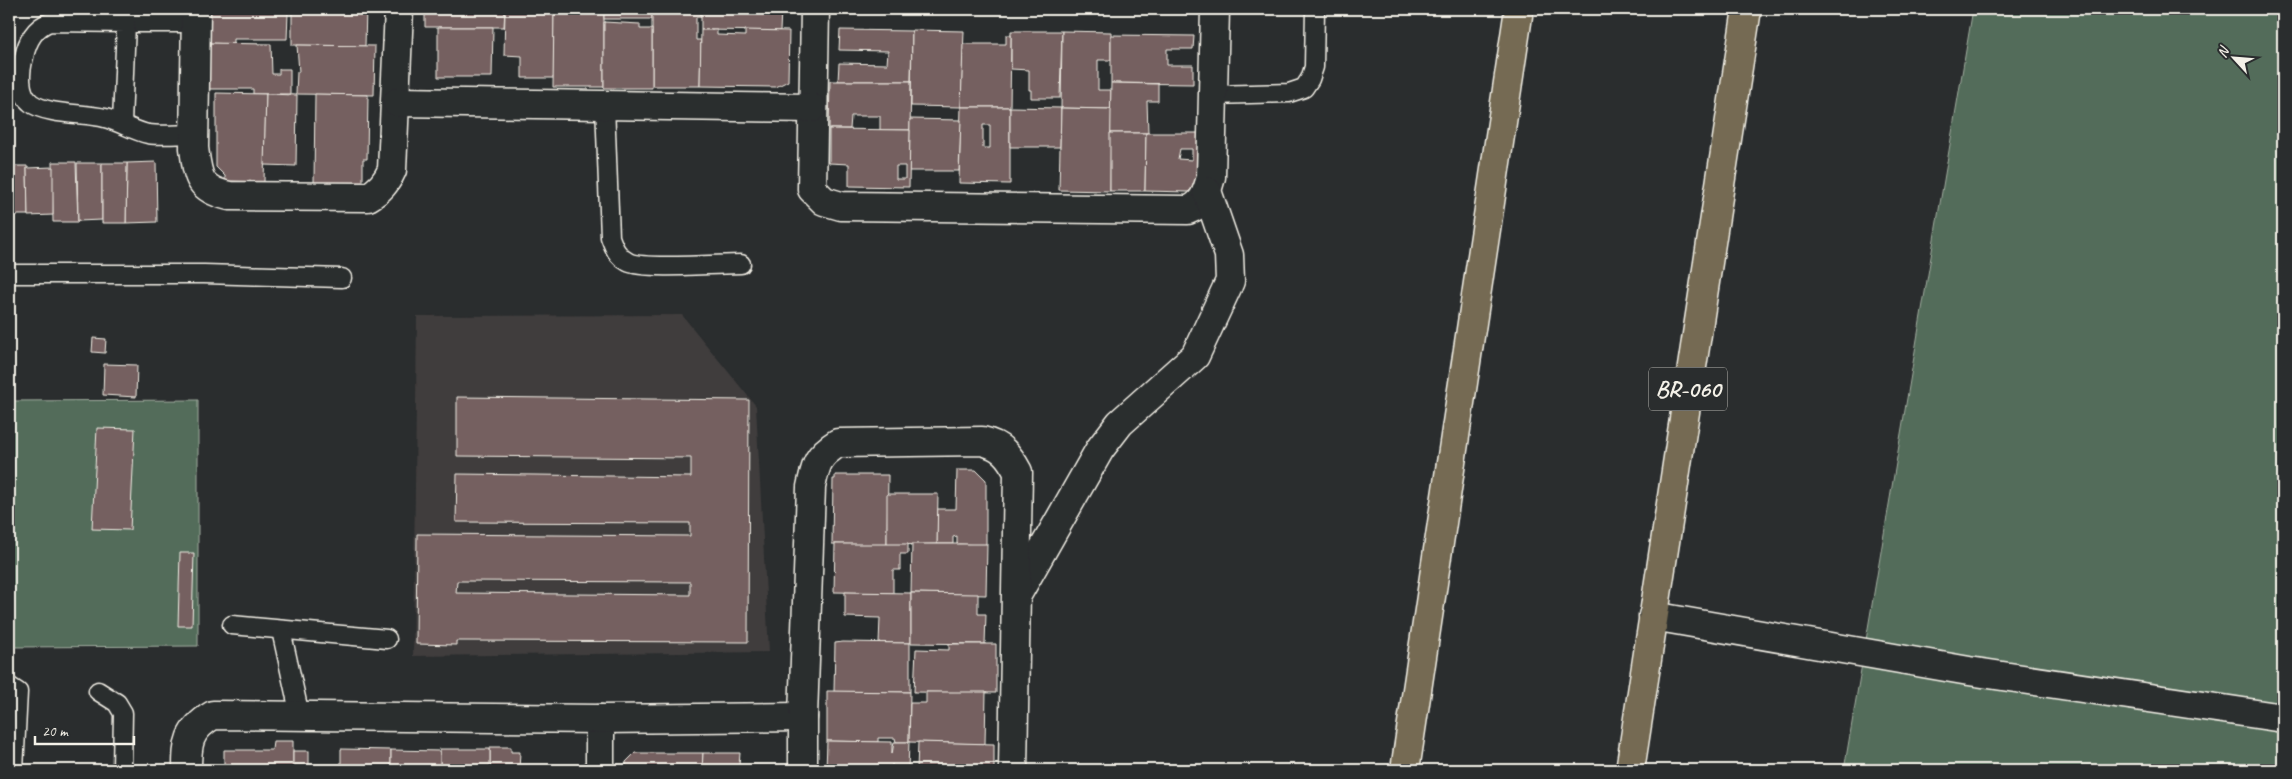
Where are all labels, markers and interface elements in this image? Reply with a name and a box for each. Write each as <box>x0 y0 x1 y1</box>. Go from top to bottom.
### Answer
north arrow <box>2210 32 2260 82</box>
text: N <box>2213 43 2233 60</box>
road number: BR-060 <box>1649 368 1727 410</box>
scale bar <box>35 714 134 746</box>
text: 20 m <box>42 722 69 741</box>

